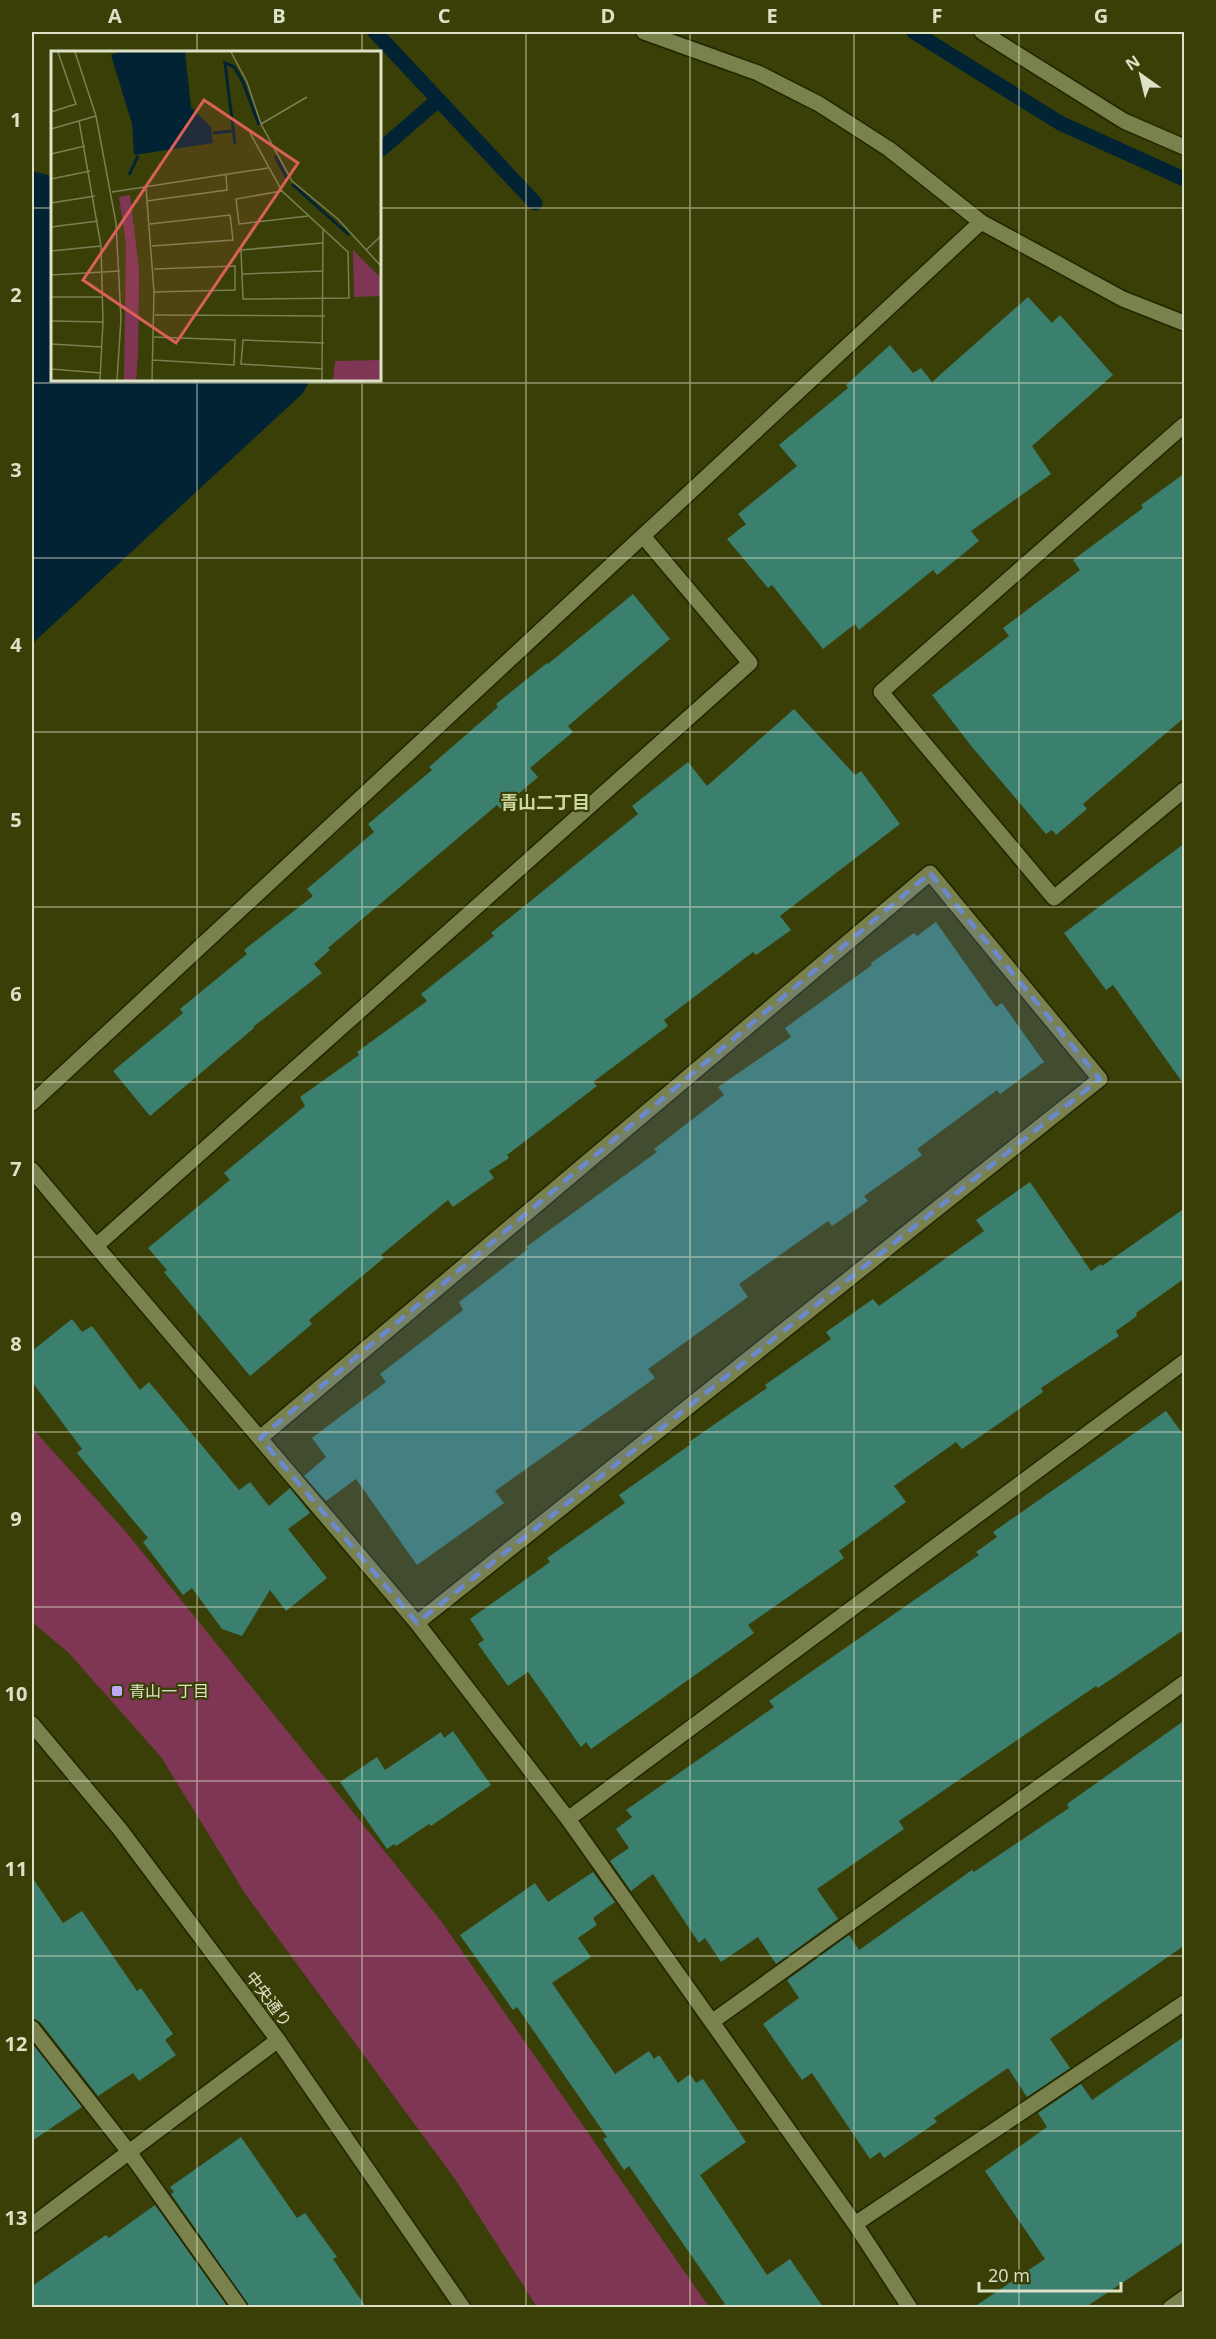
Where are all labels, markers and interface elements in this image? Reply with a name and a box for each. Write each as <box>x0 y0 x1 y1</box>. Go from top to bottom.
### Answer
text: A <box>108 2 122 29</box>
text: B <box>272 2 286 29</box>
text: C <box>438 2 451 29</box>
text: D <box>601 2 615 29</box>
text: E <box>766 2 778 29</box>
text: F <box>932 2 942 29</box>
text: G <box>1094 2 1108 29</box>
north arrow <box>1111 45 1171 105</box>
text: N <box>1121 50 1144 75</box>
inset map <box>51 51 381 381</box>
text: 1 <box>10 106 22 133</box>
text: 2 <box>10 281 22 308</box>
text: 3 <box>10 456 22 483</box>
text: 4 <box>10 631 22 658</box>
district label: 青山二丁目 <box>500 790 590 814</box>
text: 5 <box>10 806 22 833</box>
text: 6 <box>10 980 22 1007</box>
text: 7 <box>10 1155 22 1182</box>
text: 8 <box>10 1330 22 1357</box>
text: 9 <box>10 1505 22 1532</box>
text: 10 <box>5 1680 27 1707</box>
place label: 青山一丁目 <box>129 1680 209 1702</box>
marker: 青山一丁目 <box>110 1684 124 1698</box>
text: 11 <box>5 1855 27 1882</box>
street label: 中央通り <box>241 1967 297 2031</box>
text: 12 <box>5 2030 27 2057</box>
text: 13 <box>5 2204 27 2231</box>
scale bar <box>979 2255 1122 2293</box>
text: 20 m <box>988 2263 1030 2287</box>

